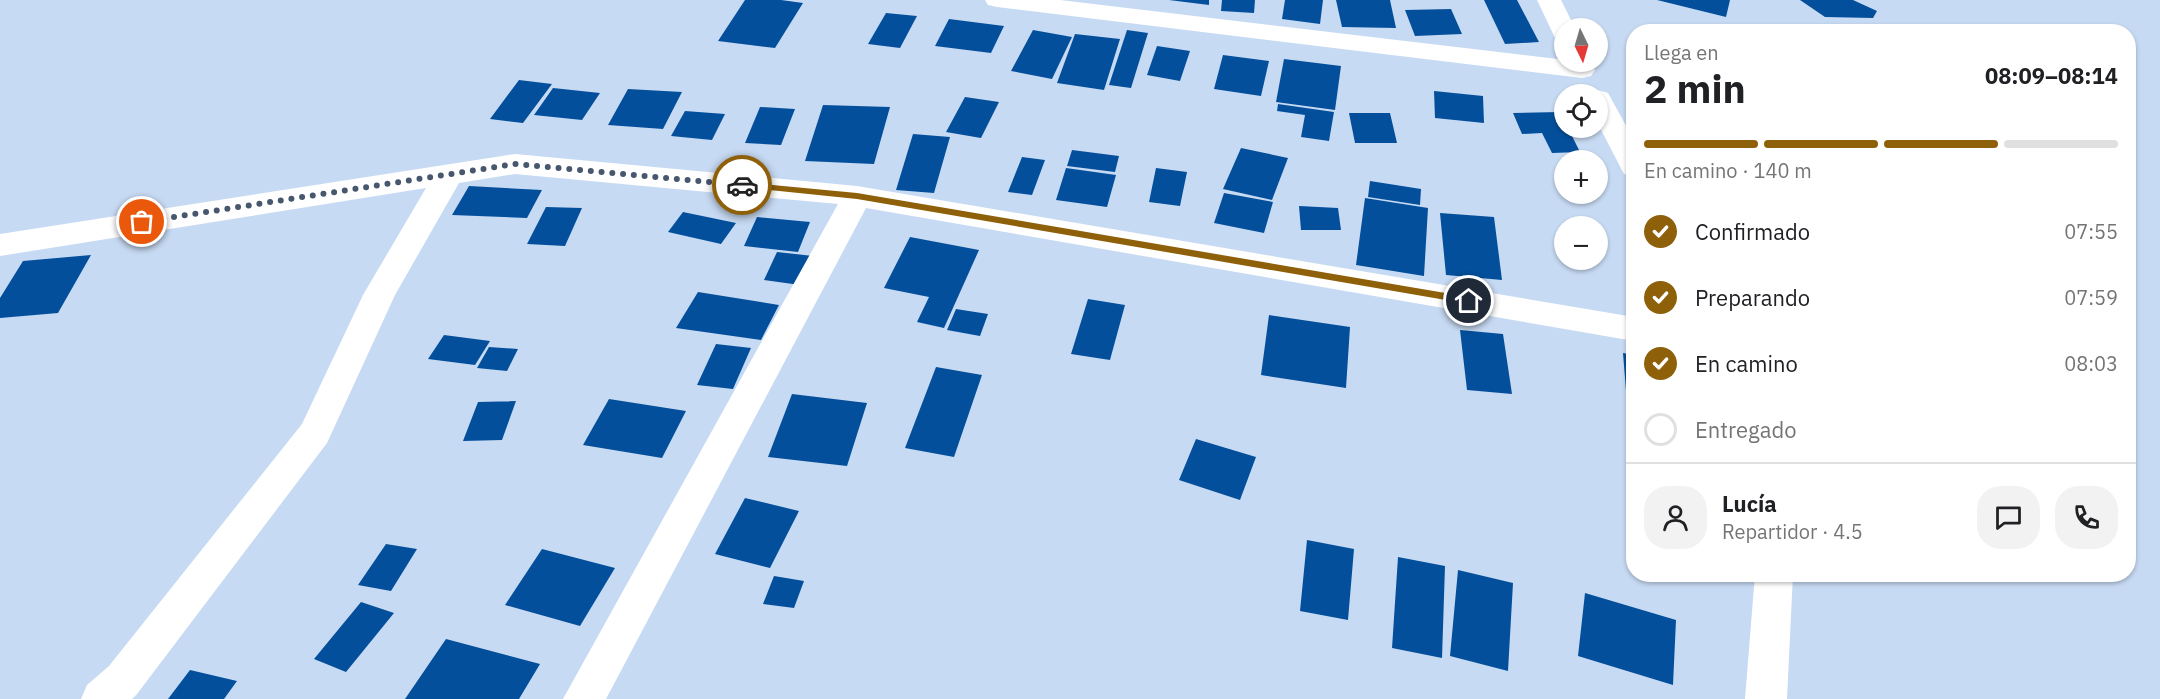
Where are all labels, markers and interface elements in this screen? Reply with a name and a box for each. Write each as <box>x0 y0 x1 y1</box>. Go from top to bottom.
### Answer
north arrow <box>1554 18 1608 72</box>
map controls <box>1554 18 1608 270</box>
text: Llega en <box>1644 39 1719 66</box>
text: 08:09–08:14 <box>1985 61 2118 90</box>
text: 2 min <box>1644 63 1746 114</box>
button: locate <box>1554 84 1608 138</box>
button: + <box>1554 150 1608 204</box>
courier <box>712 155 772 215</box>
text: En camino · 140 m <box>1644 157 1812 184</box>
icon: car <box>726 169 759 202</box>
pin <box>116 196 167 247</box>
icon: bag <box>125 205 158 238</box>
icon: check <box>1644 215 1677 248</box>
button: − <box>1554 216 1608 270</box>
text: Confirmado <box>1695 217 1810 246</box>
text: 07:55 <box>2064 218 2118 245</box>
pin <box>1443 275 1494 326</box>
icon: check <box>1644 281 1677 314</box>
text: Preparando <box>1695 283 1810 312</box>
icon: home <box>1452 284 1485 317</box>
text: 07:59 <box>2064 284 2118 311</box>
icon: check <box>1644 347 1677 380</box>
text: En camino <box>1695 349 1798 378</box>
text: 08:03 <box>2064 350 2118 377</box>
text: Entregado <box>1695 415 1796 444</box>
button: person <box>1644 486 1707 549</box>
button: chat <box>1977 486 2040 549</box>
button: phone <box>2055 486 2118 549</box>
text: Lucía <box>1722 489 1777 518</box>
text: Repartidor · 4.5 <box>1722 518 1863 545</box>

